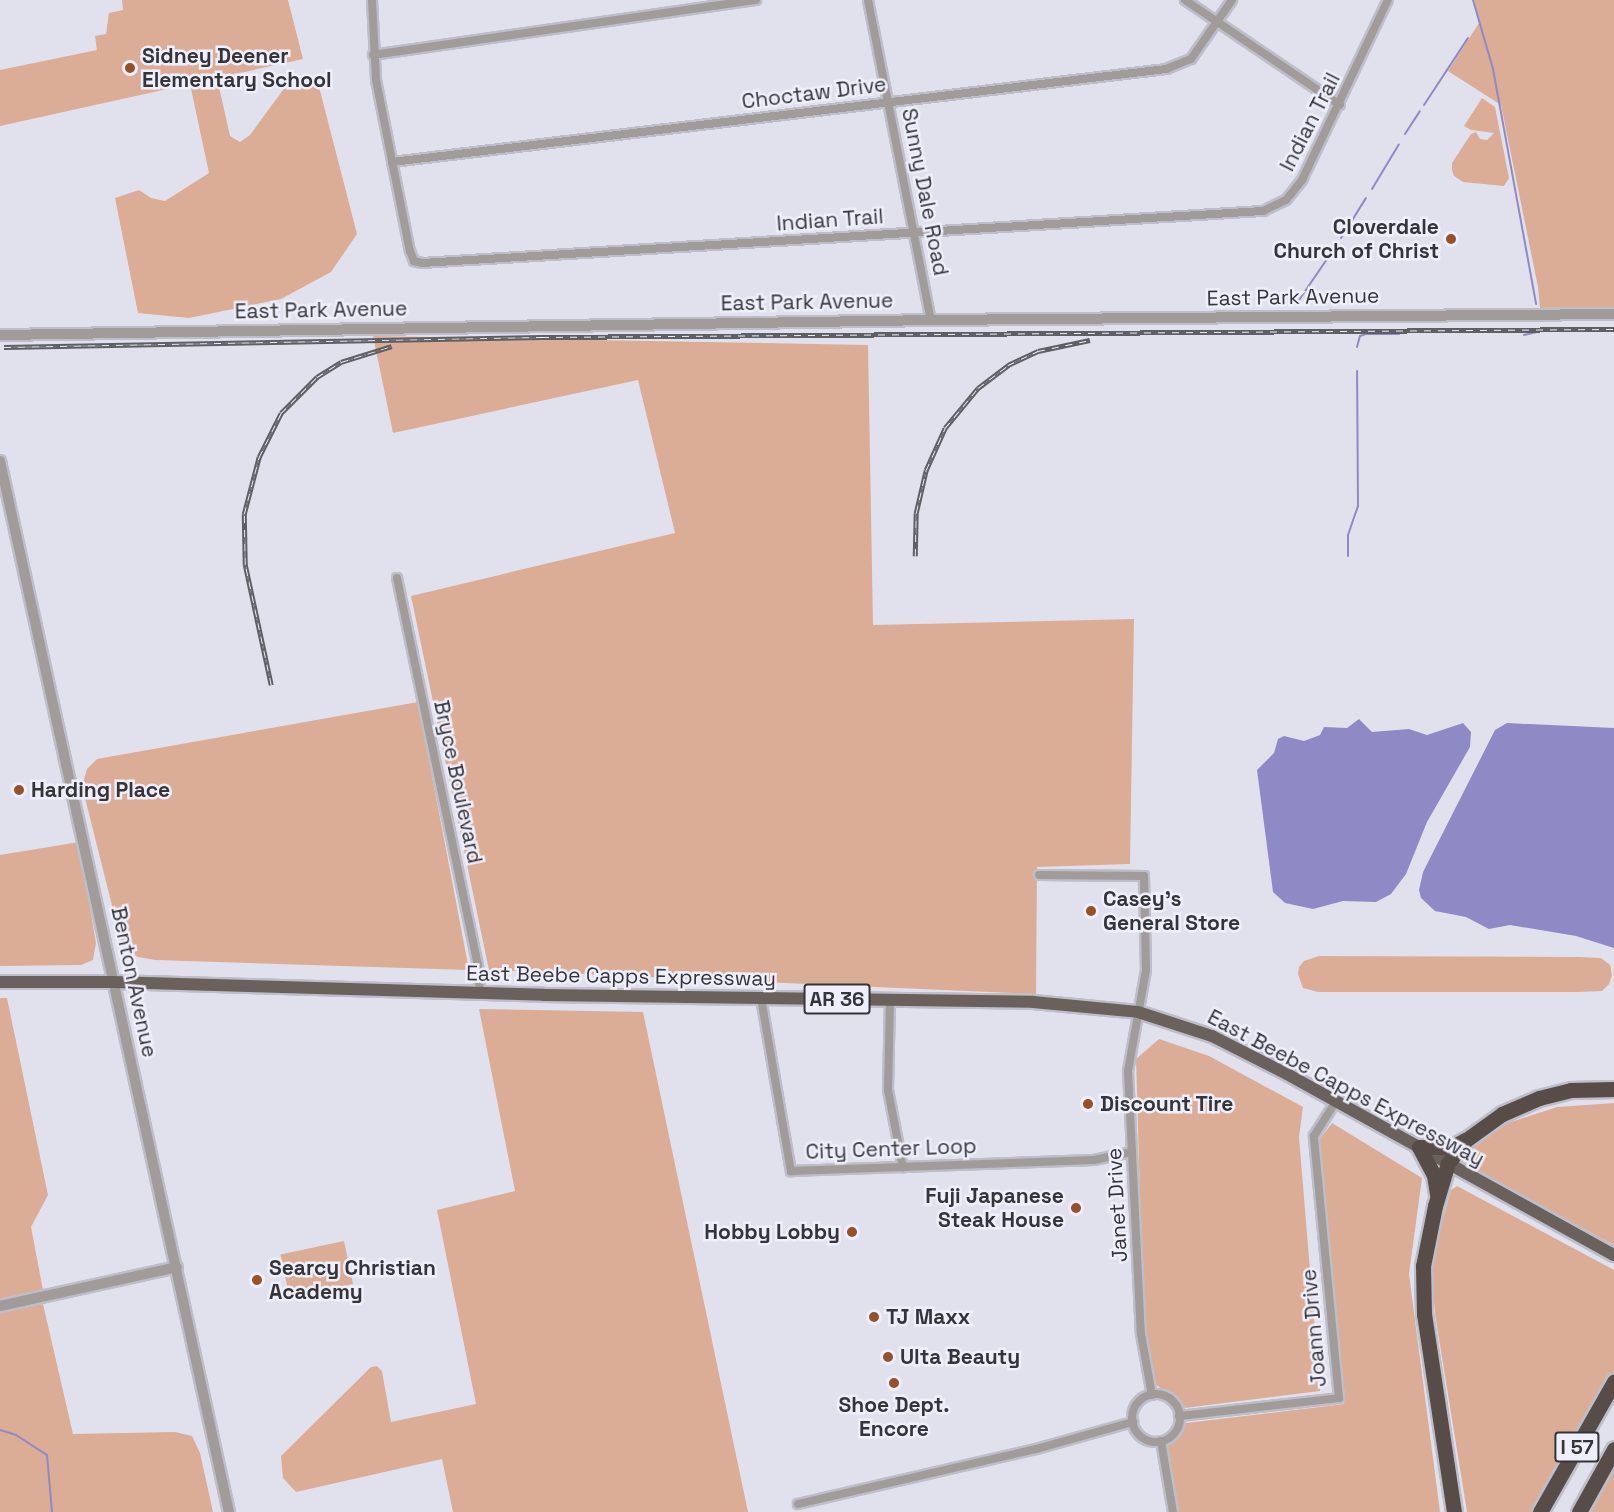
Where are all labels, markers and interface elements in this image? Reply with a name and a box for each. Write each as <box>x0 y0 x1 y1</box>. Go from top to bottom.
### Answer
place label: Sidney Deener Elementary School <box>142 43 332 93</box>
marker: Sidney Deener Elementary School <box>123 61 137 75</box>
street label: Indian Trail <box>1274 68 1346 176</box>
street label: Choctaw Drive <box>740 72 888 114</box>
street label: Sunny Dale Road <box>896 106 954 278</box>
street label: Indian Trail <box>775 204 885 236</box>
place label: Cloverdale Church of Christ <box>1274 214 1439 264</box>
marker: Cloverdale Church of Christ <box>1444 232 1458 246</box>
street label: East Park Avenue <box>1206 283 1380 311</box>
street label: East Park Avenue <box>720 288 894 316</box>
street label: East Park Avenue <box>234 296 408 324</box>
street label: Bryce Boulevard <box>428 698 488 866</box>
place label: Harding Place <box>31 777 170 803</box>
marker: Harding Place <box>12 783 26 797</box>
place label: Casey's General Store <box>1103 886 1240 936</box>
street label: Benton Avenue <box>106 904 162 1060</box>
marker: Casey's General Store <box>1084 904 1098 918</box>
street label: East Beebe Capps Expressway <box>466 961 776 991</box>
road number: AR 36 <box>802 982 872 1016</box>
street label: East Beebe Capps Expressway <box>1203 1004 1489 1172</box>
place label: Discount Tire <box>1100 1091 1234 1117</box>
marker: Discount Tire <box>1081 1097 1095 1111</box>
street label: City Center Loop <box>805 1133 977 1165</box>
street label: Janet Drive <box>1101 1147 1133 1263</box>
place label: Fuji Japanese Steak House <box>925 1183 1064 1233</box>
marker: Fuji Japanese Steak House <box>1069 1201 1083 1215</box>
place label: Hobby Lobby <box>704 1219 840 1245</box>
marker: Hobby Lobby <box>845 1225 859 1239</box>
place label: Searcy Christian Academy <box>269 1255 436 1305</box>
street label: Joann Drive <box>1296 1268 1332 1388</box>
marker: Searcy Christian Academy <box>250 1273 264 1287</box>
place label: TJ Maxx <box>886 1304 970 1330</box>
marker: TJ Maxx <box>867 1310 881 1324</box>
place label: Ulta Beauty <box>900 1344 1020 1370</box>
marker: Ulta Beauty <box>881 1350 895 1364</box>
marker: Shoe Dept. Encore <box>887 1376 901 1390</box>
place label: Shoe Dept. Encore <box>839 1392 949 1442</box>
road number: I 57 <box>1553 1430 1601 1464</box>

